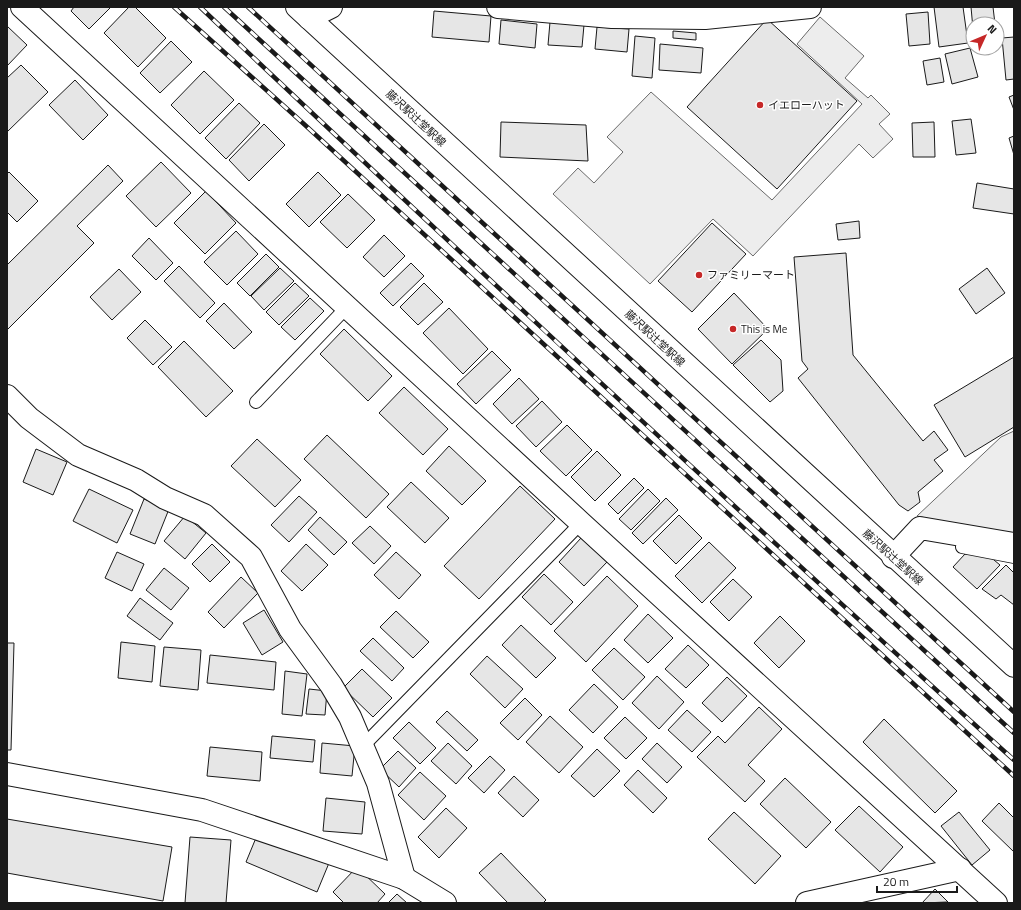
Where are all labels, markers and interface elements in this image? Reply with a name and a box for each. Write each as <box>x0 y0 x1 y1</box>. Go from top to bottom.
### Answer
north arrow <box>965 16 1005 56</box>
text: N <box>984 21 1001 37</box>
street label: 藤沢駅辻堂駅線 <box>382 86 450 150</box>
place label: イエローハット <box>768 97 845 113</box>
marker: イエローハット <box>755 100 765 110</box>
place label: ファミリーマート <box>707 267 795 283</box>
marker: ファミリーマート <box>694 270 704 280</box>
street label: 藤沢駅辻堂駅線 <box>621 306 689 370</box>
place label: This is Me <box>741 321 788 337</box>
marker: This is Me <box>728 324 738 334</box>
street label: 藤沢駅辻堂駅線 <box>859 525 927 589</box>
scale bar <box>877 868 957 894</box>
text: 20 m <box>883 872 909 891</box>

